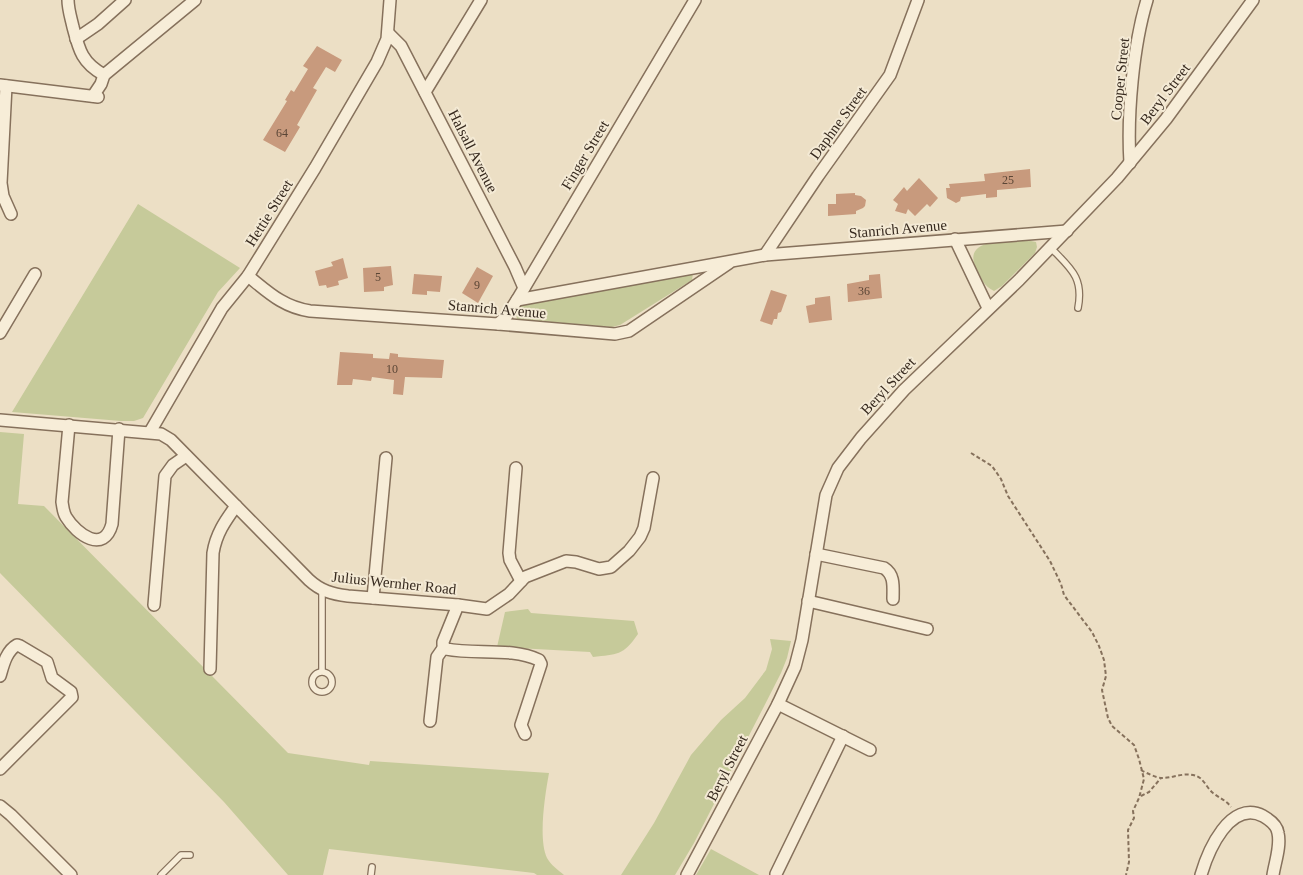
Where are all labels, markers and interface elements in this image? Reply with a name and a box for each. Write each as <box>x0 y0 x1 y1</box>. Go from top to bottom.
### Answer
street label: Cooper Street <box>1108 36 1132 121</box>
street label: Beryl Street <box>1137 60 1194 128</box>
street label: Daphne Street <box>806 83 870 162</box>
street label: Halsall Avenue <box>445 107 501 195</box>
street label: Finger Street <box>558 117 612 193</box>
house number: 64 <box>276 126 288 140</box>
house number: 25 <box>1002 173 1014 187</box>
street label: Hettie Street <box>242 176 296 249</box>
street label: Stanrich Avenue <box>848 217 948 241</box>
house number: 5 <box>375 270 381 284</box>
house number: 9 <box>474 278 480 292</box>
house number: 36 <box>858 284 870 298</box>
street label: Stanrich Avenue <box>447 297 547 321</box>
street label: Beryl Street <box>858 354 919 418</box>
house number: 10 <box>386 362 398 376</box>
street label: Julius Wernher Road <box>331 569 458 598</box>
street label: Beryl Street <box>704 732 751 804</box>

